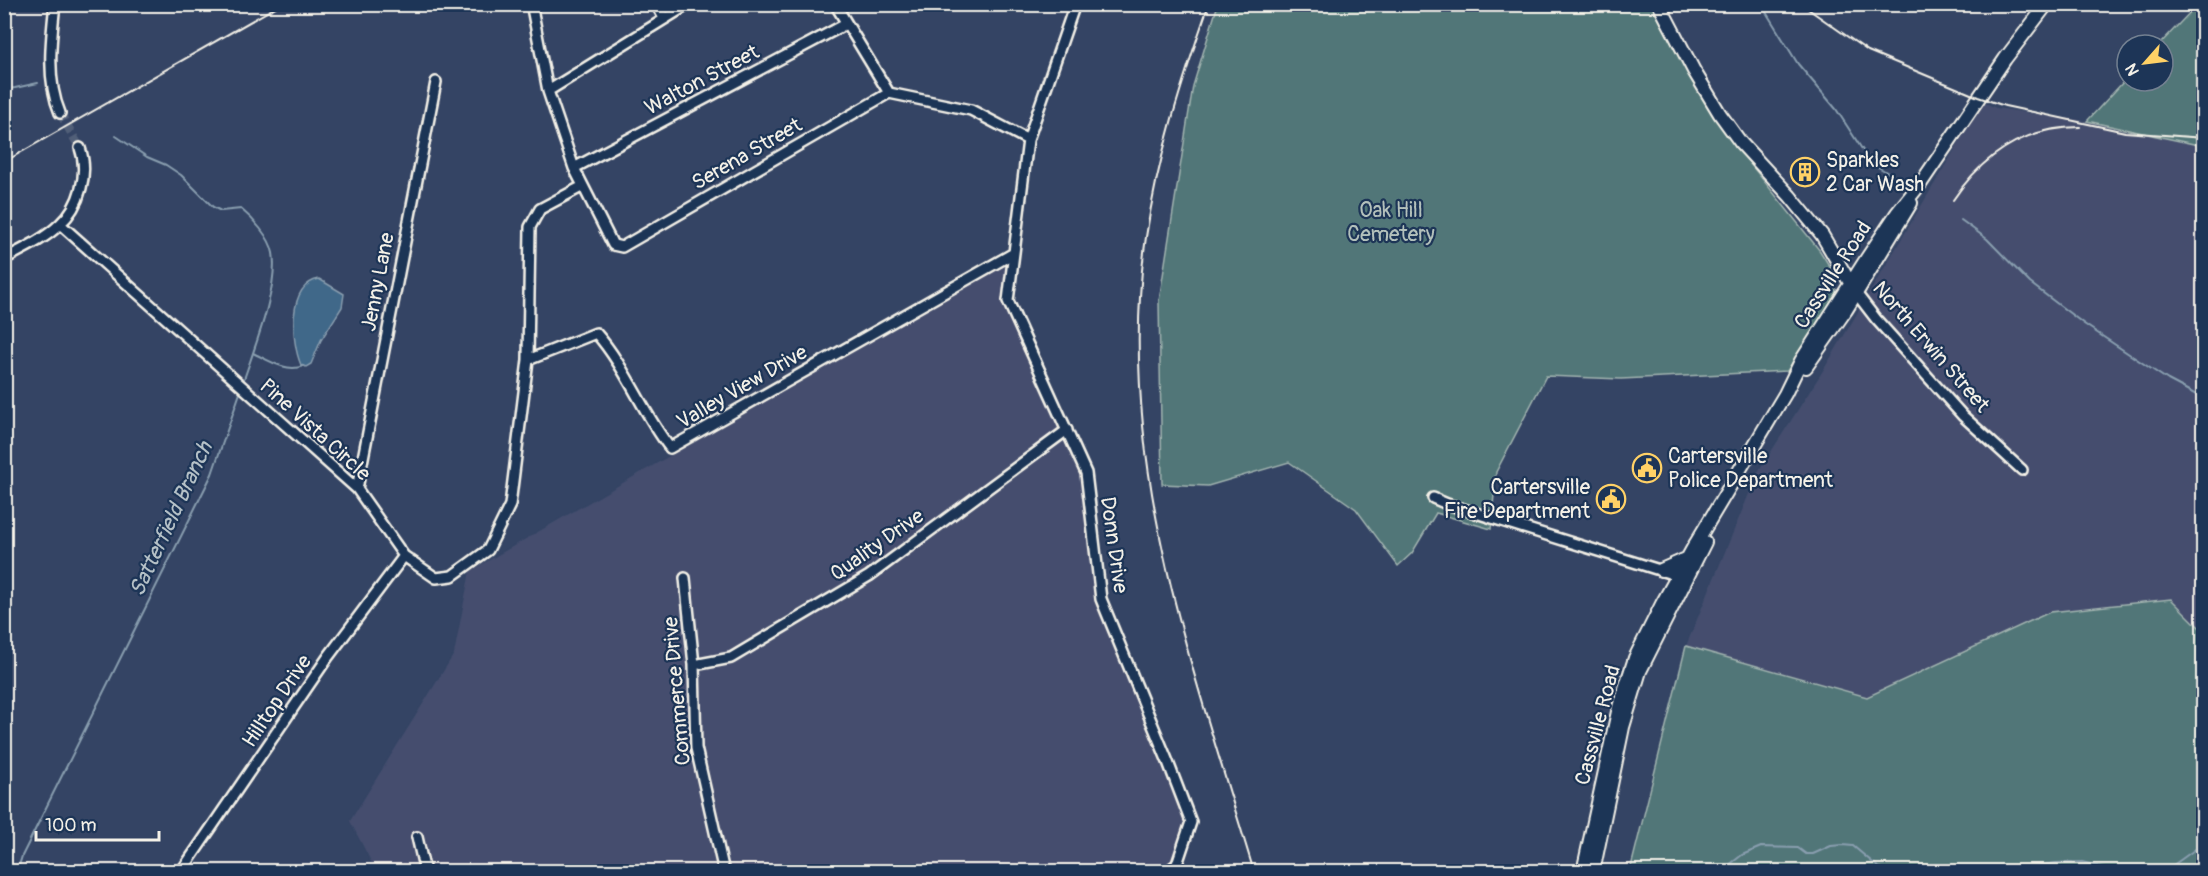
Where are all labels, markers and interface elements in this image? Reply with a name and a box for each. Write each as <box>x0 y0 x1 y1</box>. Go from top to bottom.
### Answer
north arrow <box>2115 33 2175 93</box>
street label: Walton Street <box>640 38 764 121</box>
text: N <box>2121 60 2144 79</box>
street label: Serena Street <box>687 111 807 196</box>
place label: Sparkles 2 Car Wash <box>1826 147 1924 198</box>
building icon: Sparkles 2 Car Wash <box>1789 156 1821 188</box>
park label: Oak Hill Cemetery <box>1347 197 1435 248</box>
street label: Cassville Road <box>1788 216 1878 334</box>
street label: Jenny Lane <box>355 230 401 334</box>
street label: North Erwin Street <box>1867 276 1996 419</box>
street label: Valley View Drive <box>672 338 813 435</box>
street label: Pine Vista Circle <box>254 373 377 488</box>
water label: Satterfield Branch <box>123 436 220 601</box>
place label: Cartersville Police Department <box>1668 443 1834 494</box>
public building icon: Cartersville Police Department <box>1631 452 1663 484</box>
place label: Cartersville Fire Department <box>1444 474 1591 525</box>
public building icon: Cartersville Fire Department <box>1595 483 1627 515</box>
street label: Donn Drive <box>1094 495 1134 596</box>
street label: Quality Drive <box>825 502 930 587</box>
street label: Commerce Drive <box>657 615 697 766</box>
street label: Hilltop Drive <box>236 649 318 753</box>
street label: Cassville Road <box>1569 662 1627 788</box>
scale bar <box>36 804 159 842</box>
text: 100 m <box>45 814 97 837</box>

